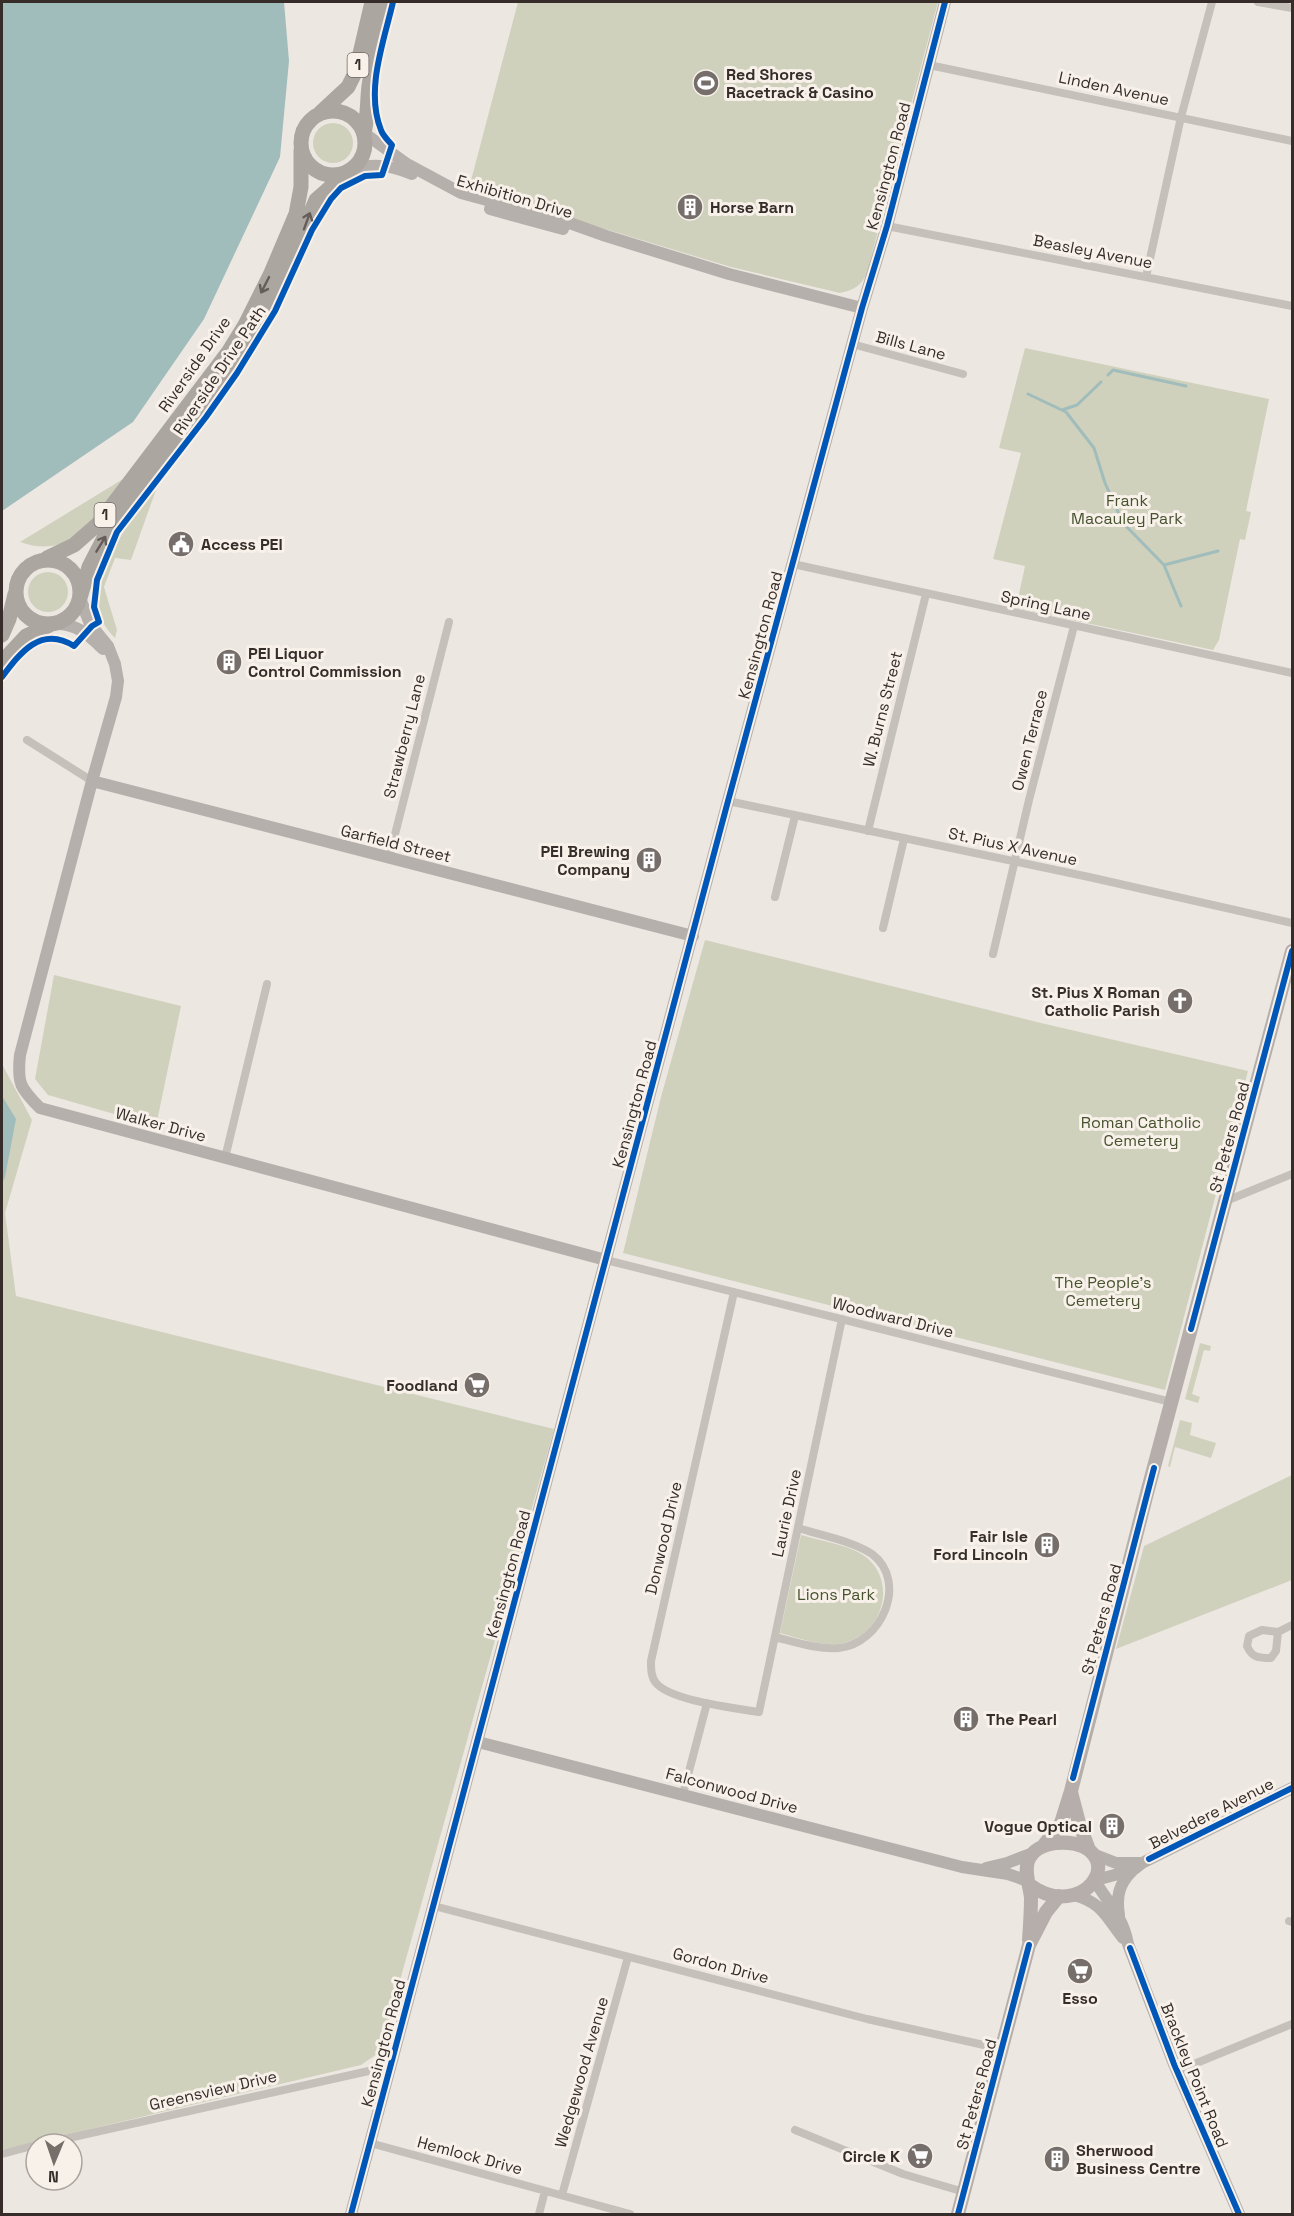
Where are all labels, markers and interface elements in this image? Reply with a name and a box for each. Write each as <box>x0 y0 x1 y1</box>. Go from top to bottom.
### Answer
road number: 1 <box>348 53 368 77</box>
place label: Red Shores Racetrack & Casino <box>726 64 874 103</box>
street label: Linden Avenue <box>1057 67 1171 110</box>
sports icon: Red Shores Racetrack & Casino <box>691 68 721 98</box>
street label: Kensington Road <box>861 100 916 232</box>
street label: Exhibition Drive <box>454 170 575 223</box>
building icon: Horse Barn <box>675 192 705 222</box>
place label: Horse Barn <box>710 197 794 218</box>
one-way arrow <box>302 212 313 231</box>
street label: Beasley Avenue <box>1031 230 1154 273</box>
one-way arrow <box>258 276 270 294</box>
street label: Riverside Drive Path <box>168 302 271 439</box>
street label: Riverside Drive <box>154 312 235 416</box>
street label: Bills Lane <box>873 326 948 365</box>
park label: Frank Macauley Park <box>1071 490 1183 529</box>
road number: 1 <box>94 503 116 527</box>
public building icon: Access PEI <box>166 529 196 559</box>
place label: Access PEI <box>201 534 283 555</box>
one-way arrow <box>96 536 108 553</box>
street label: Kensington Road <box>733 569 788 701</box>
street label: Spring Lane <box>999 586 1093 625</box>
place label: PEI Liquor Control Commission <box>248 643 402 682</box>
building icon: PEI Liquor Control Commission <box>214 647 244 677</box>
street label: W. Burns Street <box>858 649 907 769</box>
street label: Strawberry Lane <box>379 672 430 801</box>
street label: Owen Terrace <box>1007 687 1052 793</box>
street label: Garfield Street <box>338 820 453 867</box>
street label: St. Pius X Avenue <box>946 823 1079 870</box>
place label: PEI Brewing Company <box>540 841 630 880</box>
building icon: PEI Brewing Company <box>634 845 664 875</box>
place label: St. Pius X Roman Catholic Parish <box>1031 982 1160 1021</box>
church icon: St. Pius X Roman Catholic Parish <box>1165 986 1195 1016</box>
street label: Kensington Road <box>607 1038 662 1170</box>
street label: St Peters Road <box>1205 1079 1254 1195</box>
street label: Walker Drive <box>113 1102 209 1147</box>
park label: Roman Catholic Cemetery <box>1081 1112 1201 1151</box>
park label: The People's Cemetery <box>1054 1272 1152 1311</box>
street label: Woodward Drive <box>830 1292 956 1343</box>
supermarket icon: Foodland <box>462 1370 492 1400</box>
place label: Foodland <box>386 1375 458 1396</box>
street label: Laurie Drive <box>767 1467 806 1559</box>
street label: Donwood Drive <box>640 1480 687 1597</box>
street label: Kensington Road <box>481 1508 536 1640</box>
place label: Fair Isle Ford Lincoln <box>933 1526 1028 1565</box>
building icon: Fair Isle Ford Lincoln <box>1032 1530 1062 1560</box>
street label: St Peters Road <box>1077 1561 1126 1677</box>
park label: Lions Park <box>797 1584 875 1605</box>
building icon: The Pearl <box>951 1704 981 1734</box>
place label: The Pearl <box>986 1709 1057 1730</box>
street label: Falconwood Drive <box>663 1763 800 1818</box>
street label: Belvedere Avenue <box>1145 1773 1277 1854</box>
building icon: Vogue Optical <box>1097 1811 1127 1841</box>
place label: Vogue Optical <box>984 1816 1092 1837</box>
street label: Gordon Drive <box>671 1943 771 1988</box>
supermarket icon: Esso <box>1065 1956 1095 1986</box>
street label: Kensington Road <box>356 1977 411 2109</box>
place label: Esso <box>1062 1988 1098 2009</box>
street label: Wedgewood Avenue <box>550 1994 613 2150</box>
street label: Brackley Point Road <box>1156 2000 1233 2151</box>
street label: St Peters Road <box>952 2036 1001 2152</box>
street label: Greensview Drive <box>147 2066 279 2115</box>
street label: Hemlock Drive <box>415 2131 525 2180</box>
north arrow <box>24 2132 84 2192</box>
place label: Sherwood Business Centre <box>1076 2140 1201 2179</box>
supermarket icon: Circle K <box>905 2141 935 2171</box>
building icon: Sherwood Business Centre <box>1042 2144 1072 2174</box>
place label: Circle K <box>842 2146 900 2167</box>
text: N <box>48 2166 59 2187</box>

